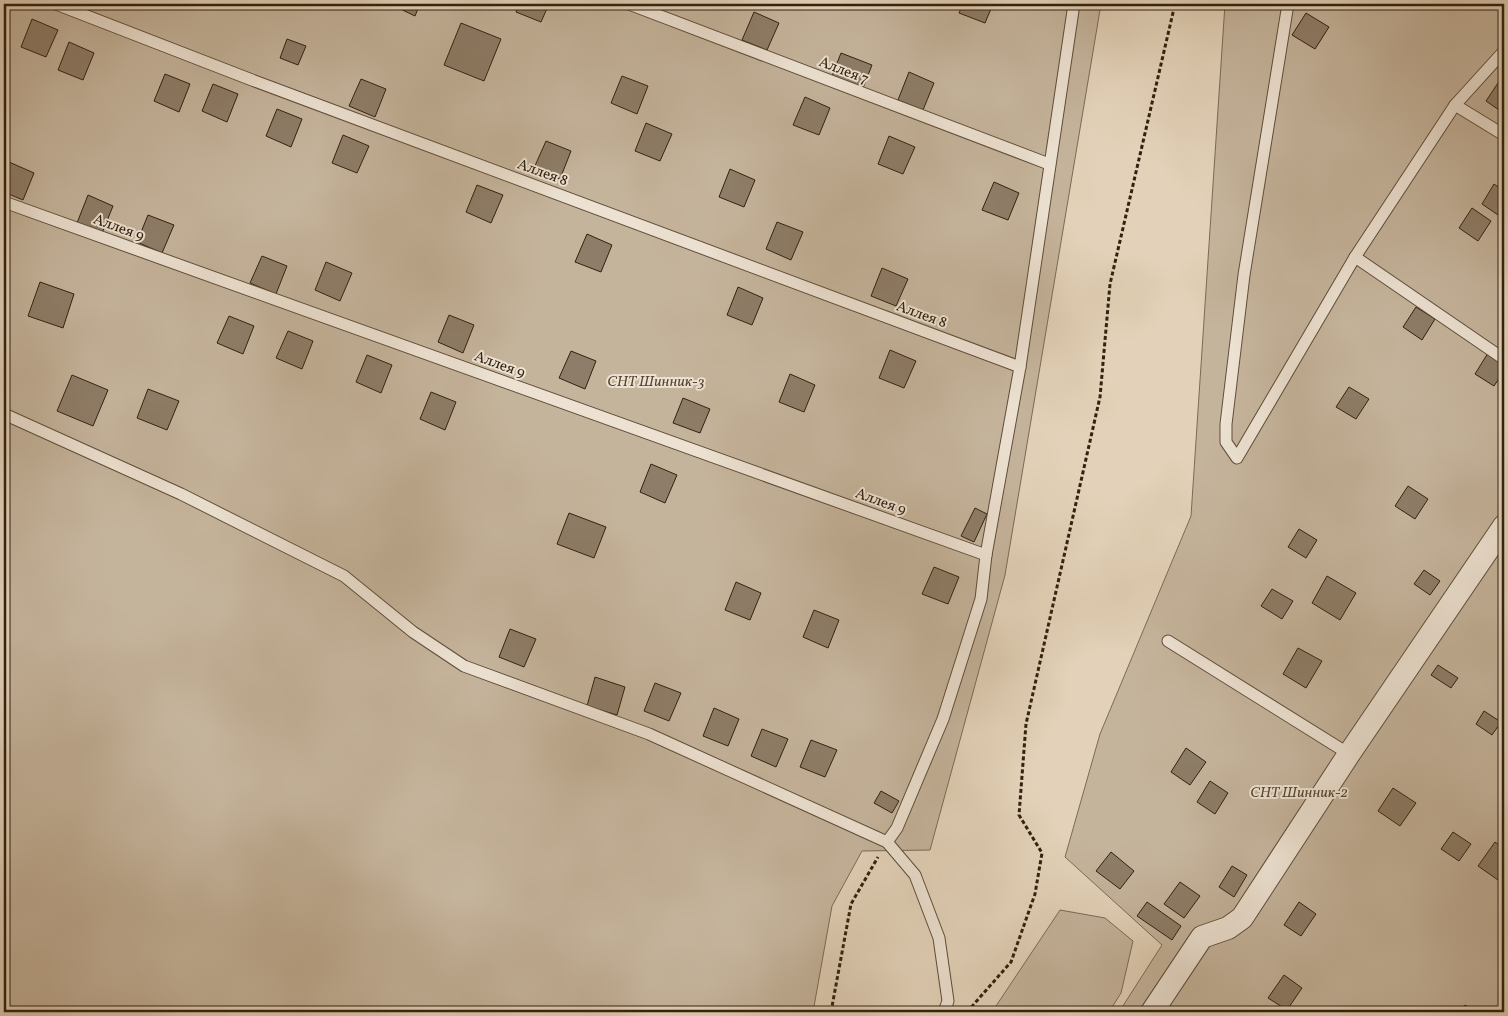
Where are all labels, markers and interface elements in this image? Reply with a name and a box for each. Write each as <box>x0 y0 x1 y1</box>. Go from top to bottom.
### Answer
street label: Аллея 7 <box>815 52 872 91</box>
street label: Аллея 8 <box>514 155 571 192</box>
street label: Аллея 9 <box>90 210 147 247</box>
street label: Аллея 8 <box>893 297 950 334</box>
street label: Аллея 9 <box>471 347 528 384</box>
park label: СНТ Шинник-3 <box>607 372 705 393</box>
street label: Аллея 9 <box>852 484 909 521</box>
park label: СНТ Шинник-2 <box>1250 783 1348 804</box>

